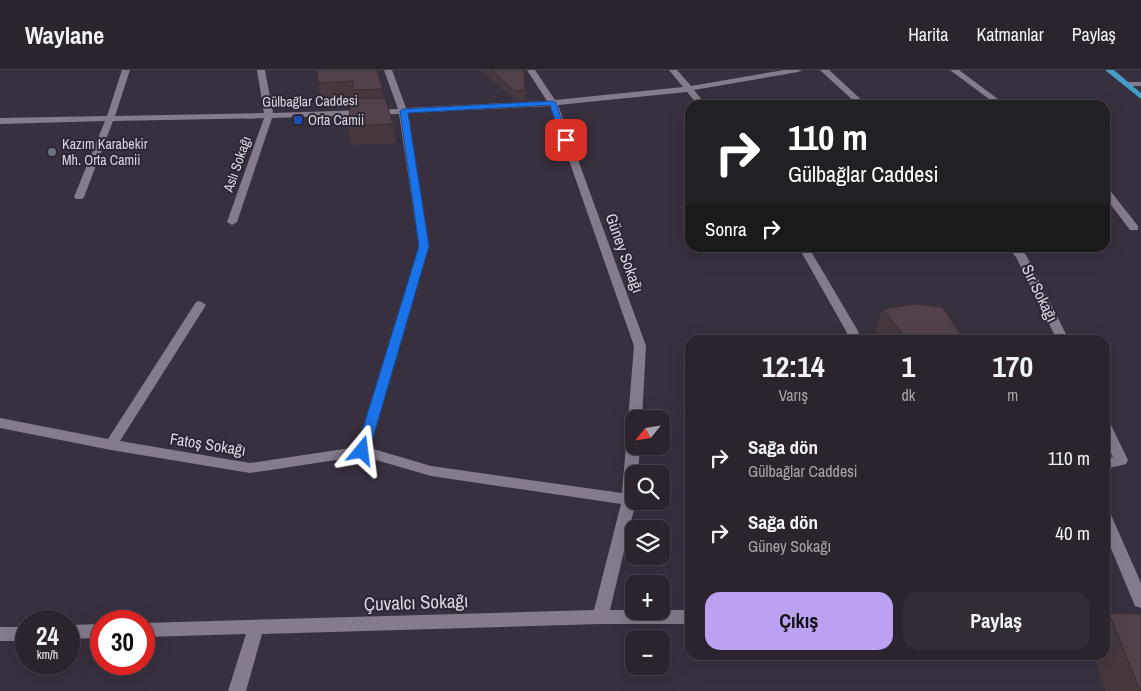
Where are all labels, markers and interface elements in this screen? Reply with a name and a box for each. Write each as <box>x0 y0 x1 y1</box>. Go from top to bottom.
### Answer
text: Waylane <box>25 19 104 51</box>
text: Harita <box>908 22 948 47</box>
text: Katmanlar <box>976 22 1044 47</box>
text: Paylaş <box>1072 22 1116 47</box>
street label: Gülbağlar Caddesi <box>262 91 358 111</box>
place label: Orta Camii <box>308 111 364 129</box>
marker: Orta Camii <box>292 114 304 126</box>
text: 110 m <box>788 114 868 161</box>
pin <box>545 119 587 161</box>
icon: right <box>705 120 770 185</box>
icon: arrive <box>552 126 580 154</box>
street label: Aslı Sokağı <box>219 134 255 195</box>
place label: Kazım Karabekir Mh. Orta Camii <box>62 135 148 169</box>
marker: Kazım Karabekir Mh. Orta Camii <box>46 146 58 158</box>
text: Gülbağlar Caddesi <box>788 159 938 189</box>
street label: Güney Sokağı <box>600 210 650 296</box>
icon: right <box>757 215 785 243</box>
text: Sonra <box>705 216 747 242</box>
street label: Sır Sokağı <box>1017 261 1063 325</box>
text: 12:14 <box>762 346 825 386</box>
text: 1 <box>902 346 915 386</box>
text: 170 <box>992 346 1033 386</box>
text: Varış <box>778 384 808 406</box>
text: dk <box>901 384 915 406</box>
text: m <box>1007 384 1018 406</box>
north arrow <box>625 410 670 455</box>
map controls <box>625 410 670 675</box>
position arrow <box>335 424 387 476</box>
street label: Fatoş Sokağı <box>168 427 248 461</box>
text: Sağa dön <box>748 434 818 460</box>
icon: right <box>705 444 733 472</box>
text: 110 m <box>1048 445 1090 471</box>
text: Gülbağlar Caddesi <box>748 460 857 482</box>
button: search <box>625 465 670 510</box>
text: Sağa dön <box>748 509 818 535</box>
icon: right <box>705 519 733 547</box>
button: layers <box>625 520 670 565</box>
text: 40 m <box>1055 520 1090 546</box>
text: Güney Sokağı <box>748 535 831 557</box>
button: + <box>625 575 670 620</box>
street label: Çuvalcı Sokağı <box>363 587 469 617</box>
button: Çıkış <box>705 592 893 650</box>
button: Paylaş <box>903 592 1090 650</box>
speed limit sign: 30 <box>90 610 155 675</box>
text: 24 <box>36 619 59 653</box>
button: − <box>625 630 670 675</box>
text: km/h <box>37 647 58 663</box>

